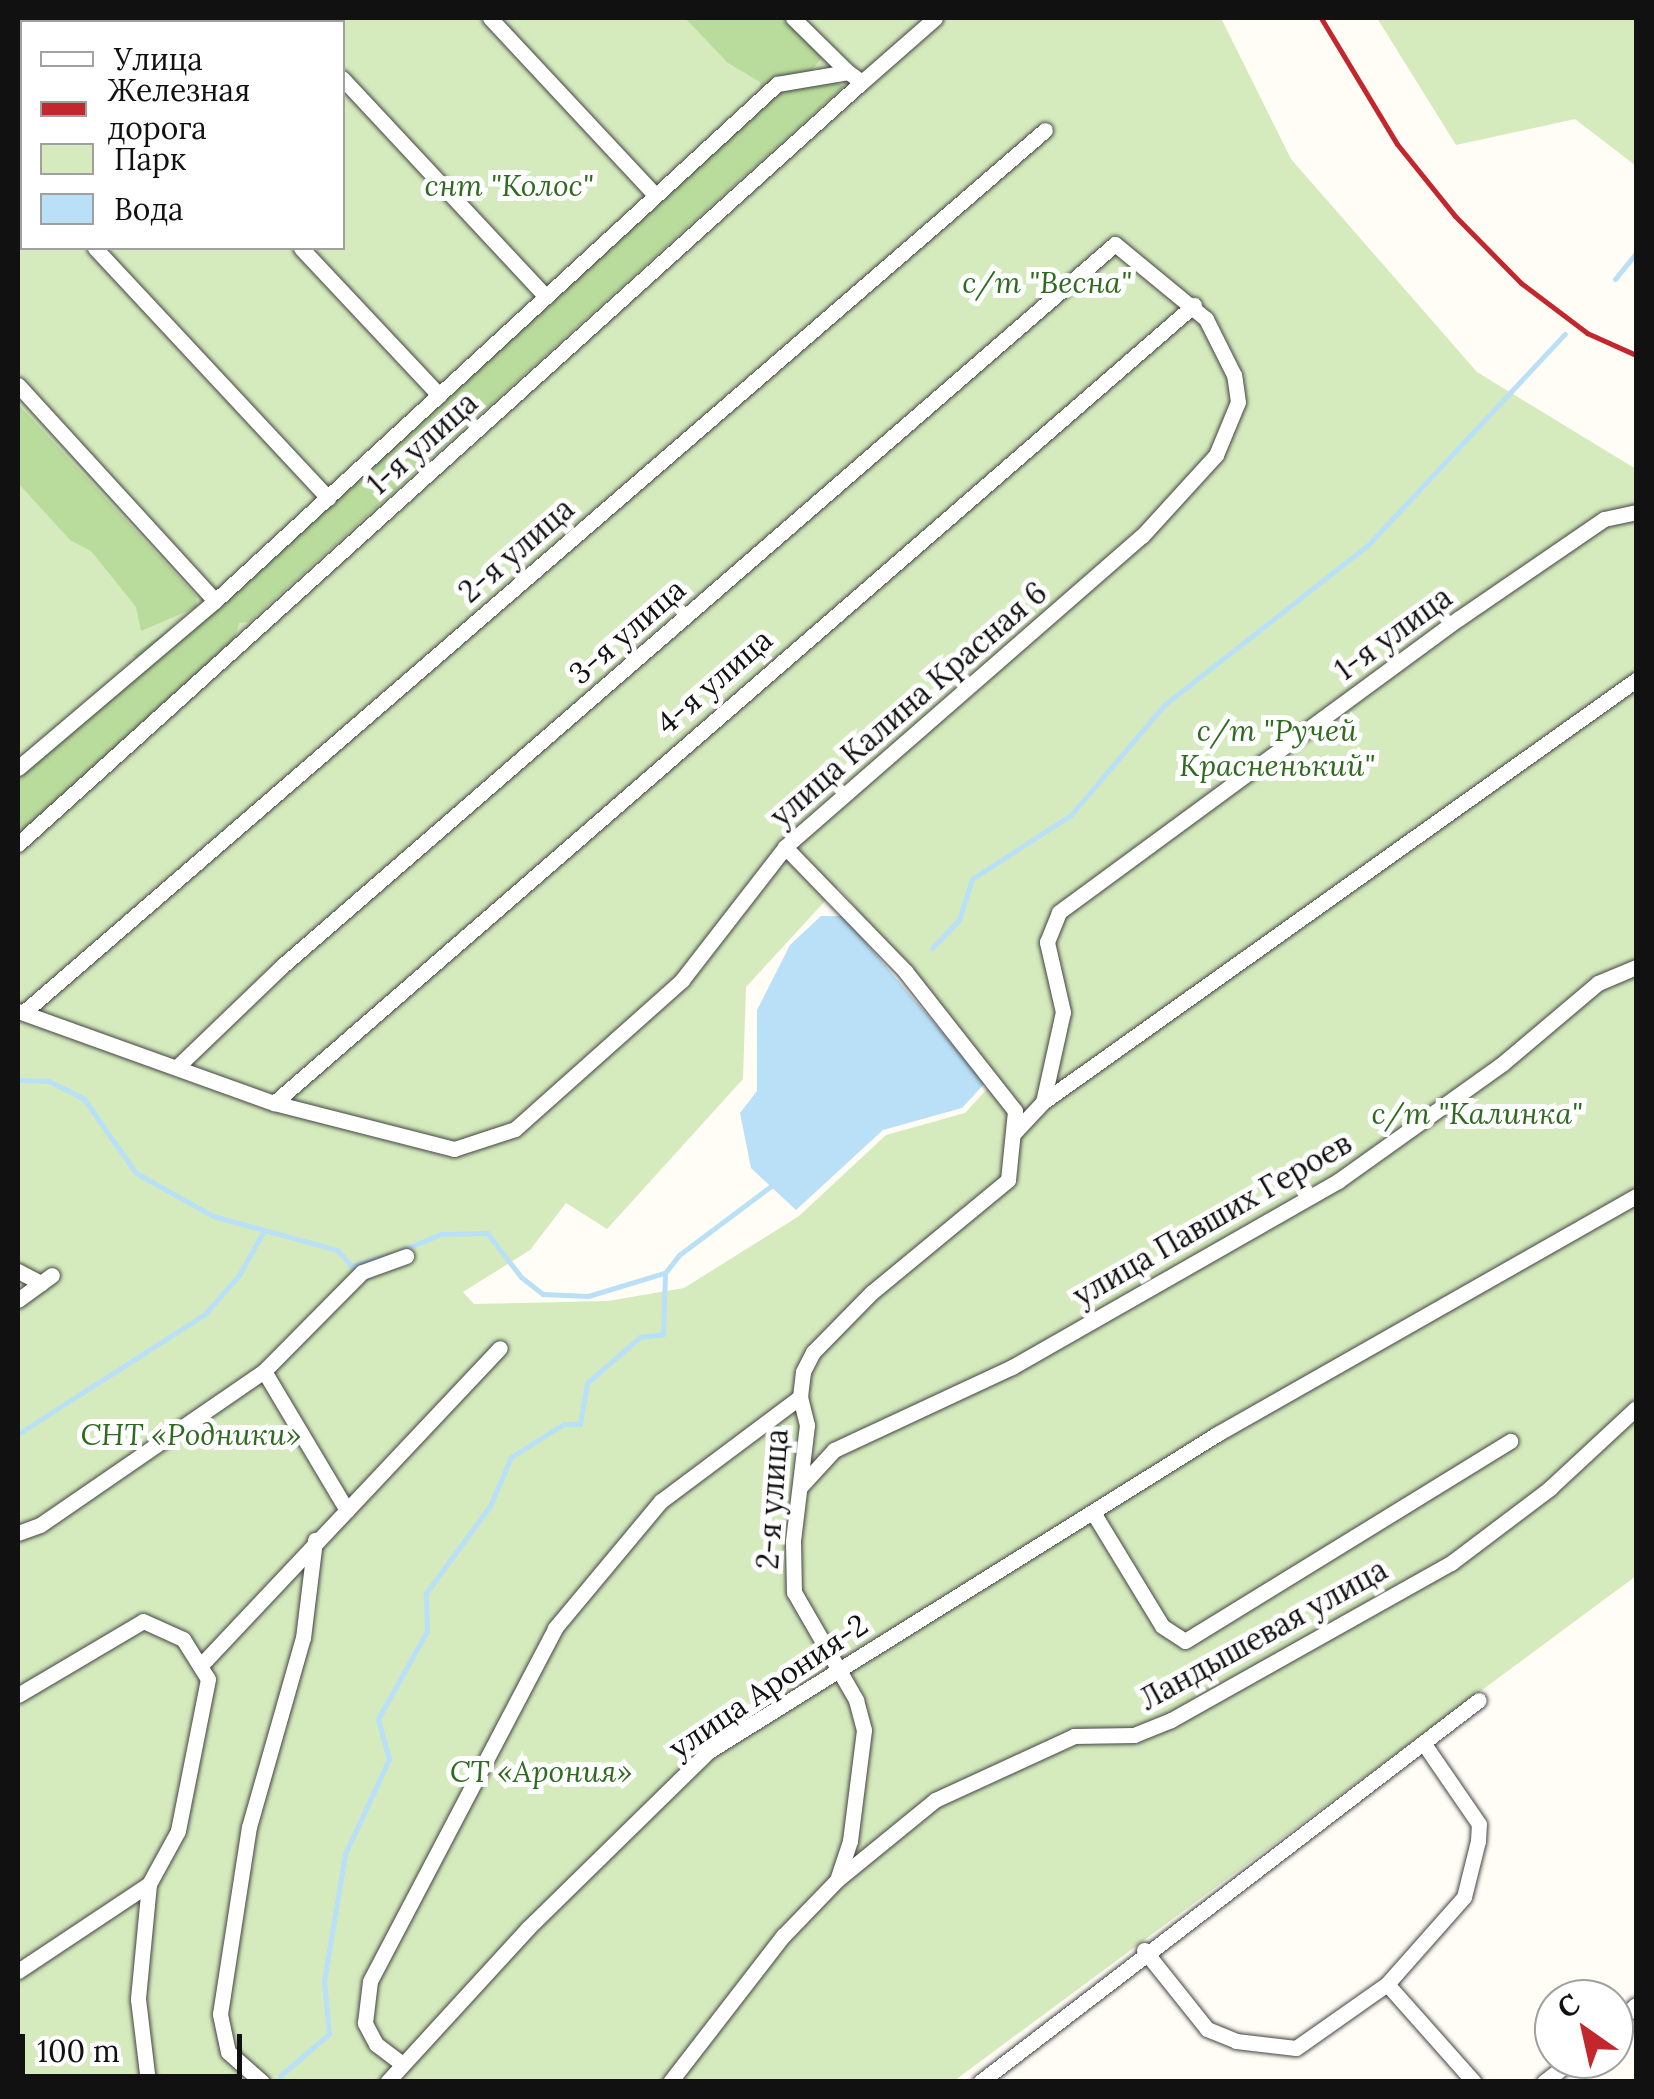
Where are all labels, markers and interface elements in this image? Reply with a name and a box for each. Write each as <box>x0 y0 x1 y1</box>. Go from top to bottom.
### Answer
legend <box>20 20 345 250</box>
text: Улица <box>114 40 203 78</box>
text: Железная дорога <box>107 71 250 147</box>
text: Парк <box>114 140 186 178</box>
park label: снт "Колос" <box>425 167 593 203</box>
text: Вода <box>114 190 183 228</box>
park label: с/т "Весна" <box>962 264 1132 300</box>
street label: 1-я улица <box>360 384 484 502</box>
street label: 2-я улица <box>451 490 581 610</box>
street label: 3-я улица <box>562 571 692 691</box>
street label: улица Калина Красная 6 <box>763 574 1053 834</box>
street label: 1-я улица <box>1328 579 1458 687</box>
street label: 4-я улица <box>649 621 779 741</box>
park label: с/т "Ручей Красненький" <box>1179 712 1375 782</box>
park label: с/т "Калинка" <box>1371 1095 1583 1131</box>
street label: улица Павших Героев <box>1066 1125 1358 1313</box>
park label: СНТ «Родники» <box>81 1416 301 1452</box>
street label: 2-я улица <box>749 1428 795 1570</box>
street label: Ландышевая улица <box>1133 1551 1393 1717</box>
street label: улица Арония-2 <box>662 1606 874 1766</box>
park label: СТ «Арония» <box>450 1753 632 1789</box>
north arrow <box>1534 1979 1634 2079</box>
text: С <box>1550 1985 1586 2026</box>
scale bar <box>25 2014 248 2076</box>
text: 100 m <box>37 2032 120 2070</box>

